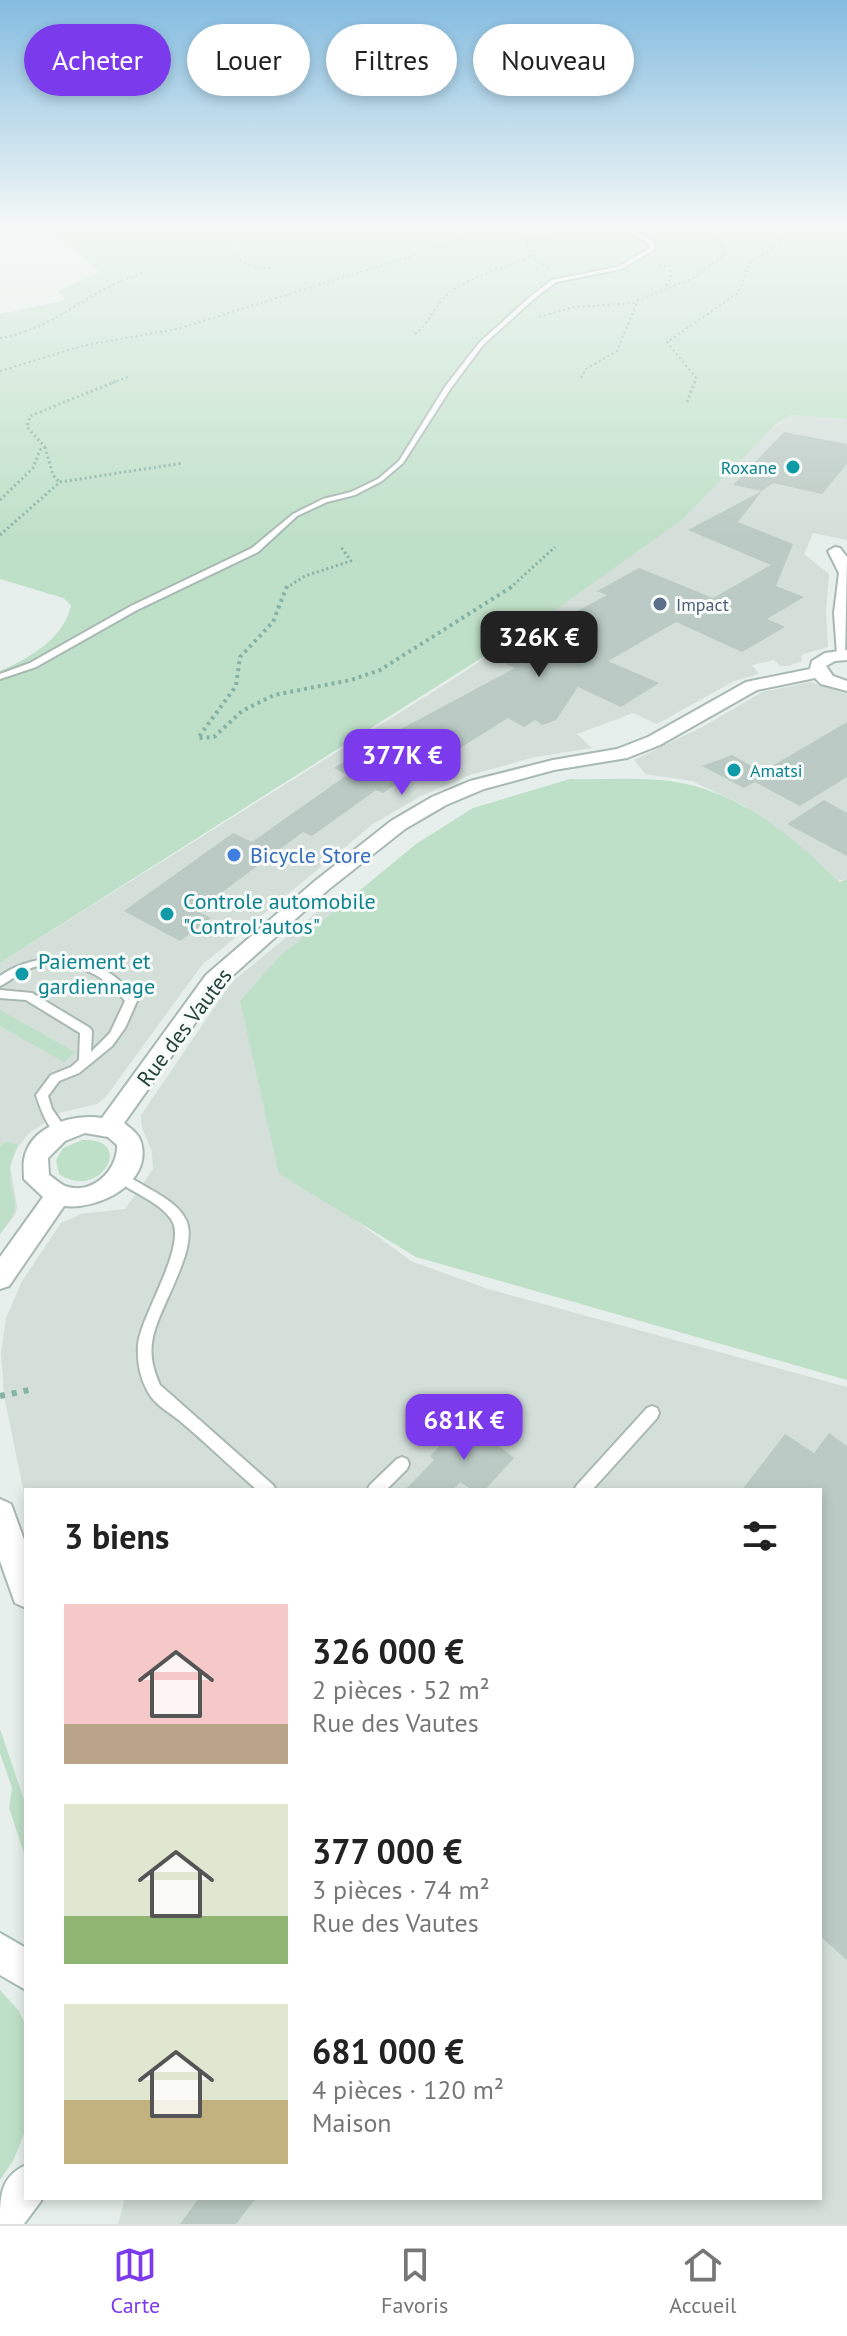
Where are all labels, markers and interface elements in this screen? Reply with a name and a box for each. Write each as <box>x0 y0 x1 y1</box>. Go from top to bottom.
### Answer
chip: Acheter <box>24 24 171 96</box>
chip: Louer <box>187 24 310 96</box>
chip: Filtres <box>326 24 457 96</box>
chip: Nouveau <box>473 24 634 96</box>
place label: Roxane <box>721 456 777 479</box>
marker: Roxane <box>784 458 802 476</box>
place label: Impact <box>676 593 729 616</box>
marker: Impact <box>651 595 669 613</box>
pin: 326K € <box>474 611 604 679</box>
text: 326K € <box>499 620 579 653</box>
pin: 377K € <box>337 729 467 797</box>
text: 377K € <box>362 738 442 771</box>
place label: Amatsi <box>750 759 803 782</box>
marker: Amatsi <box>725 761 743 779</box>
place label: Bicycle Store <box>250 841 371 869</box>
marker: Bicycle Store <box>225 846 243 864</box>
place label: Controle automobile "Control'autos" <box>183 887 376 940</box>
marker: Controle automobile "Control'autos" <box>158 905 176 923</box>
place label: Paiement et gardiennage <box>38 947 155 1000</box>
street label: Rue des Vautes <box>130 962 238 1092</box>
marker: Paiement et gardiennage <box>13 965 31 983</box>
pin: 681K € <box>399 1394 529 1462</box>
text: 681K € <box>424 1403 504 1436</box>
text: 3 biens <box>64 1514 169 1558</box>
icon: filters <box>738 1514 782 1558</box>
text: 326 000 € <box>312 1629 464 1673</box>
icon: home <box>128 1636 224 1732</box>
text: 2 pièces · 52 m² <box>312 1673 490 1706</box>
text: Rue des Vautes <box>312 1706 479 1739</box>
text: 377 000 € <box>312 1829 462 1873</box>
icon: home <box>128 1836 224 1932</box>
text: 3 pièces · 74 m² <box>312 1873 490 1906</box>
text: Rue des Vautes <box>312 1906 479 1939</box>
text: 681 000 € <box>312 2029 464 2073</box>
icon: home <box>128 2036 224 2132</box>
text: 4 pièces · 120 m² <box>312 2073 504 2106</box>
text: Maison <box>312 2106 392 2139</box>
tab: Carte <box>110 2243 160 2319</box>
tab: Favoris <box>381 2243 448 2319</box>
tab: Accueil <box>669 2243 736 2319</box>

